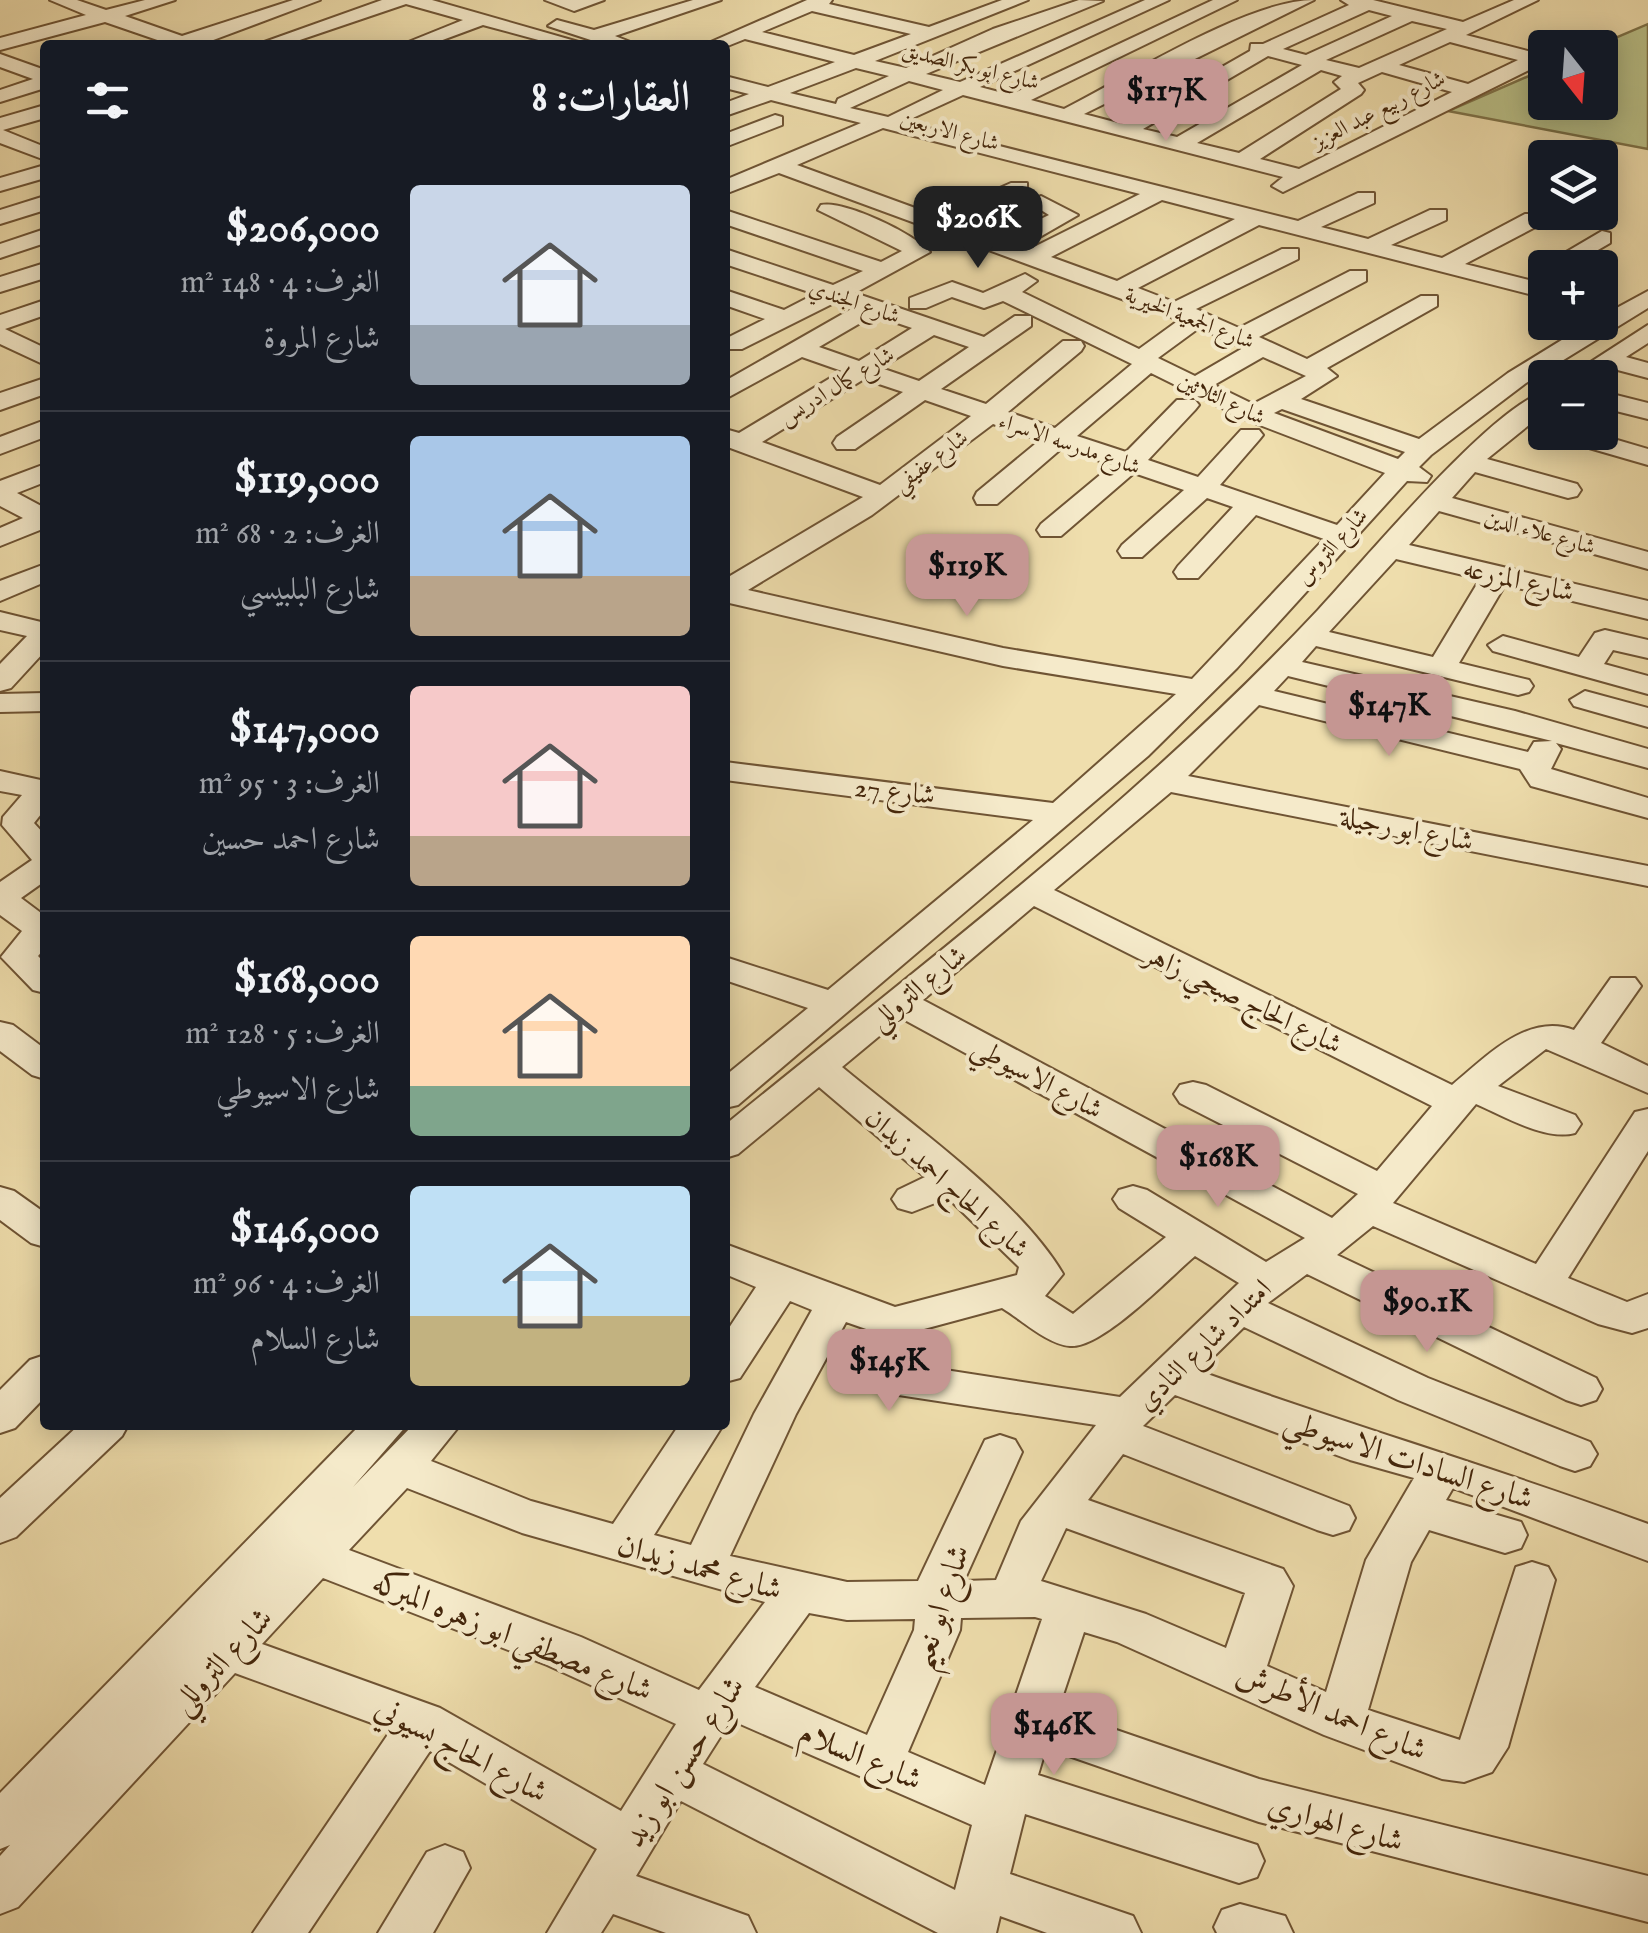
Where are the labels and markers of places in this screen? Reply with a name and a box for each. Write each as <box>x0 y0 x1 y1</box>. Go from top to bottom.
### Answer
pin: $117K <box>1096 59 1236 144</box>
pin: $206K <box>908 186 1048 271</box>
pin: $119K <box>897 534 1037 619</box>
pin: $147K <box>1319 674 1459 759</box>
pin: $168K <box>1148 1125 1288 1210</box>
pin: $90.1K <box>1346 1270 1508 1355</box>
pin: $145K <box>819 1329 959 1414</box>
pin: $146K <box>984 1693 1124 1778</box>

